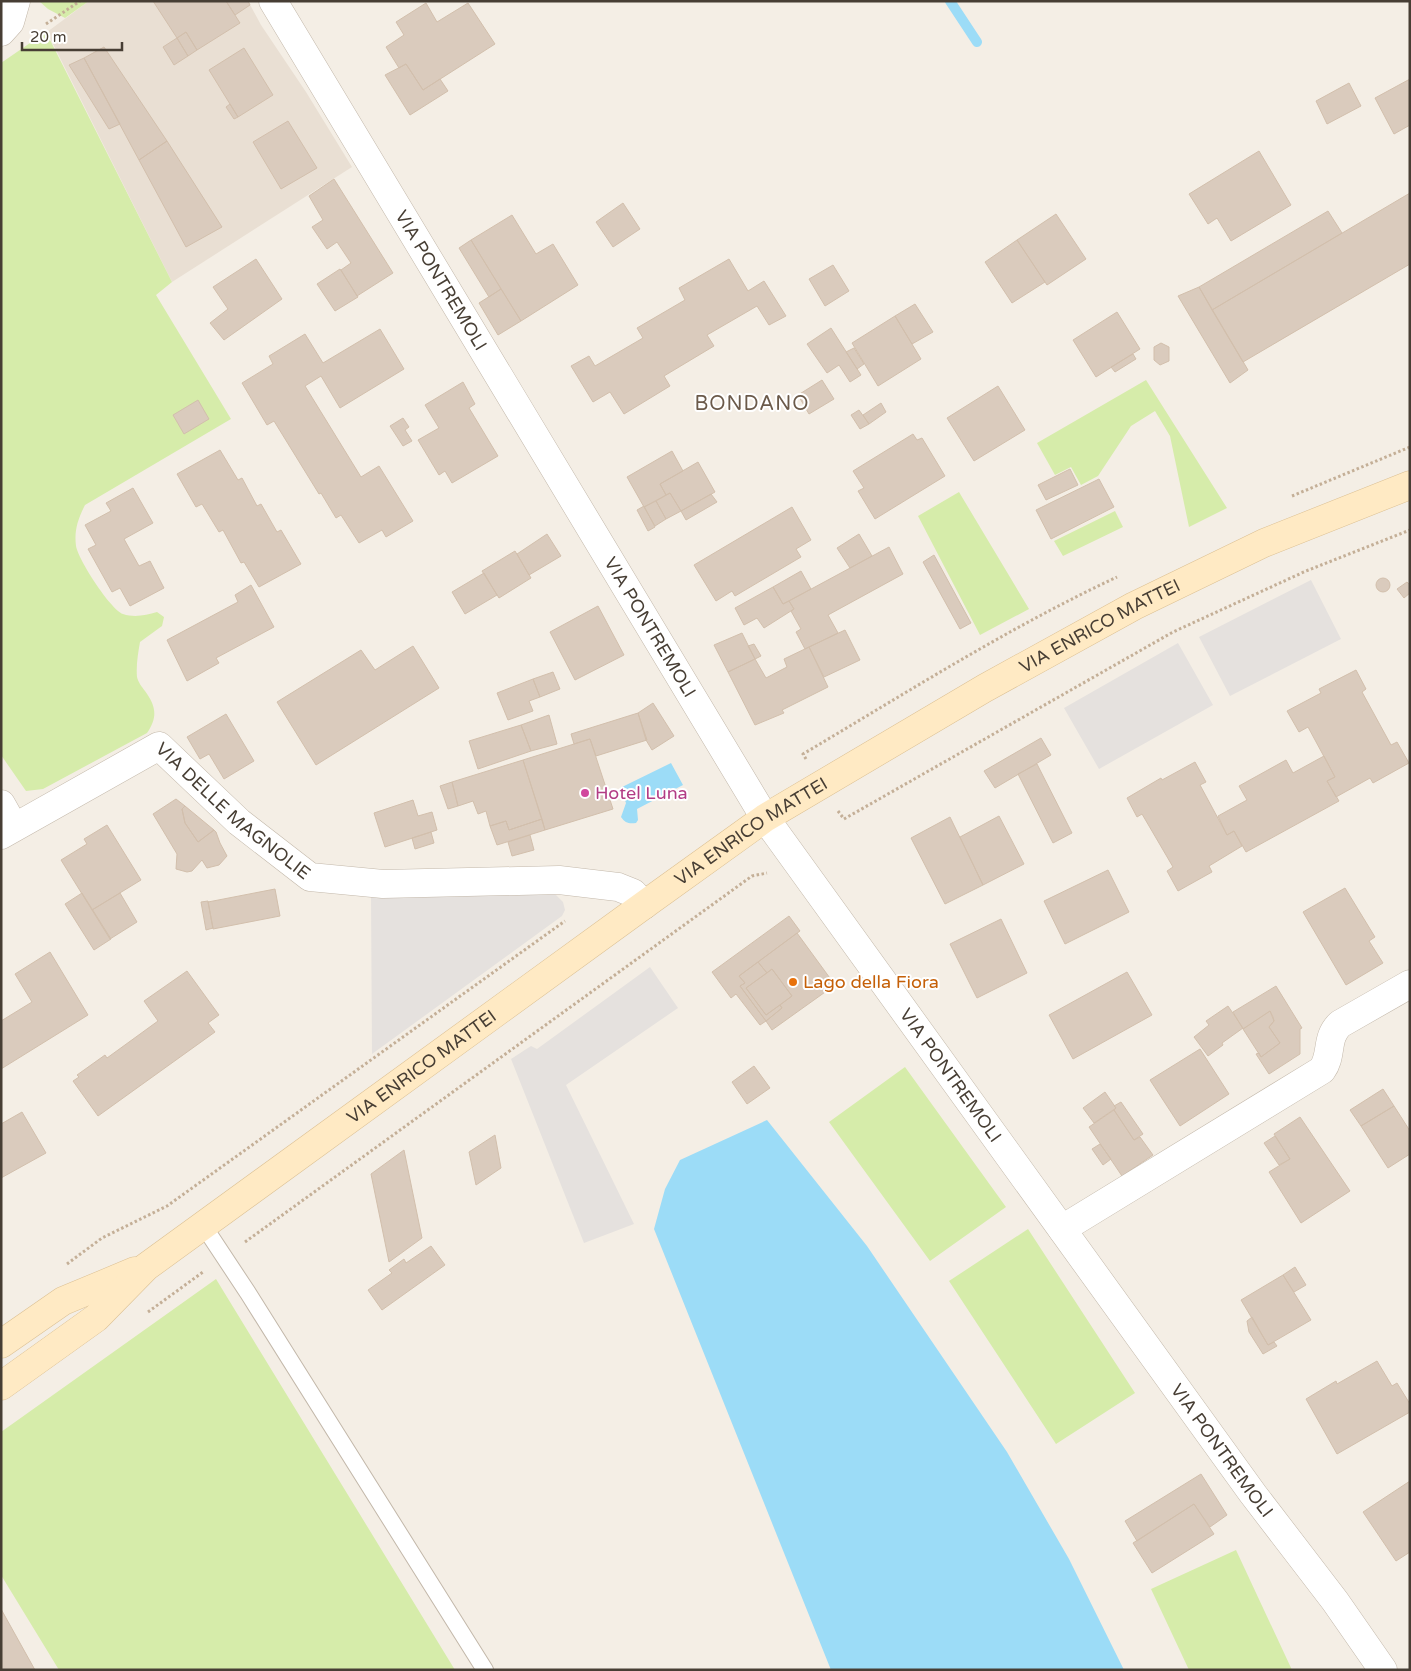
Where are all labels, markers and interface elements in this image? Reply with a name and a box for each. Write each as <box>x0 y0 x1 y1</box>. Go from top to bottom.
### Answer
scale bar <box>22 20 122 52</box>
text: 20 m <box>30 28 67 46</box>
street label: VIA PONTREMOLI <box>391 206 492 354</box>
district label: BONDANO <box>694 392 810 416</box>
street label: VIA PONTREMOLI <box>599 553 701 701</box>
street label: VIA ENRICO MATTEI <box>1015 574 1184 678</box>
street label: VIA DELLE MAGNOLIE <box>151 738 315 884</box>
street label: VIA ENRICO MATTEI <box>670 773 832 890</box>
place label: Hotel Luna <box>595 782 688 804</box>
marker: Hotel Luna <box>579 787 591 799</box>
place label: Lago della Fiora <box>803 971 939 993</box>
marker: Lago della Fiora <box>787 976 799 988</box>
street label: VIA PONTREMOLI <box>895 1004 1006 1146</box>
street label: VIA ENRICO MATTEI <box>343 1005 501 1128</box>
street label: VIA PONTREMOLI <box>1166 1379 1278 1522</box>

